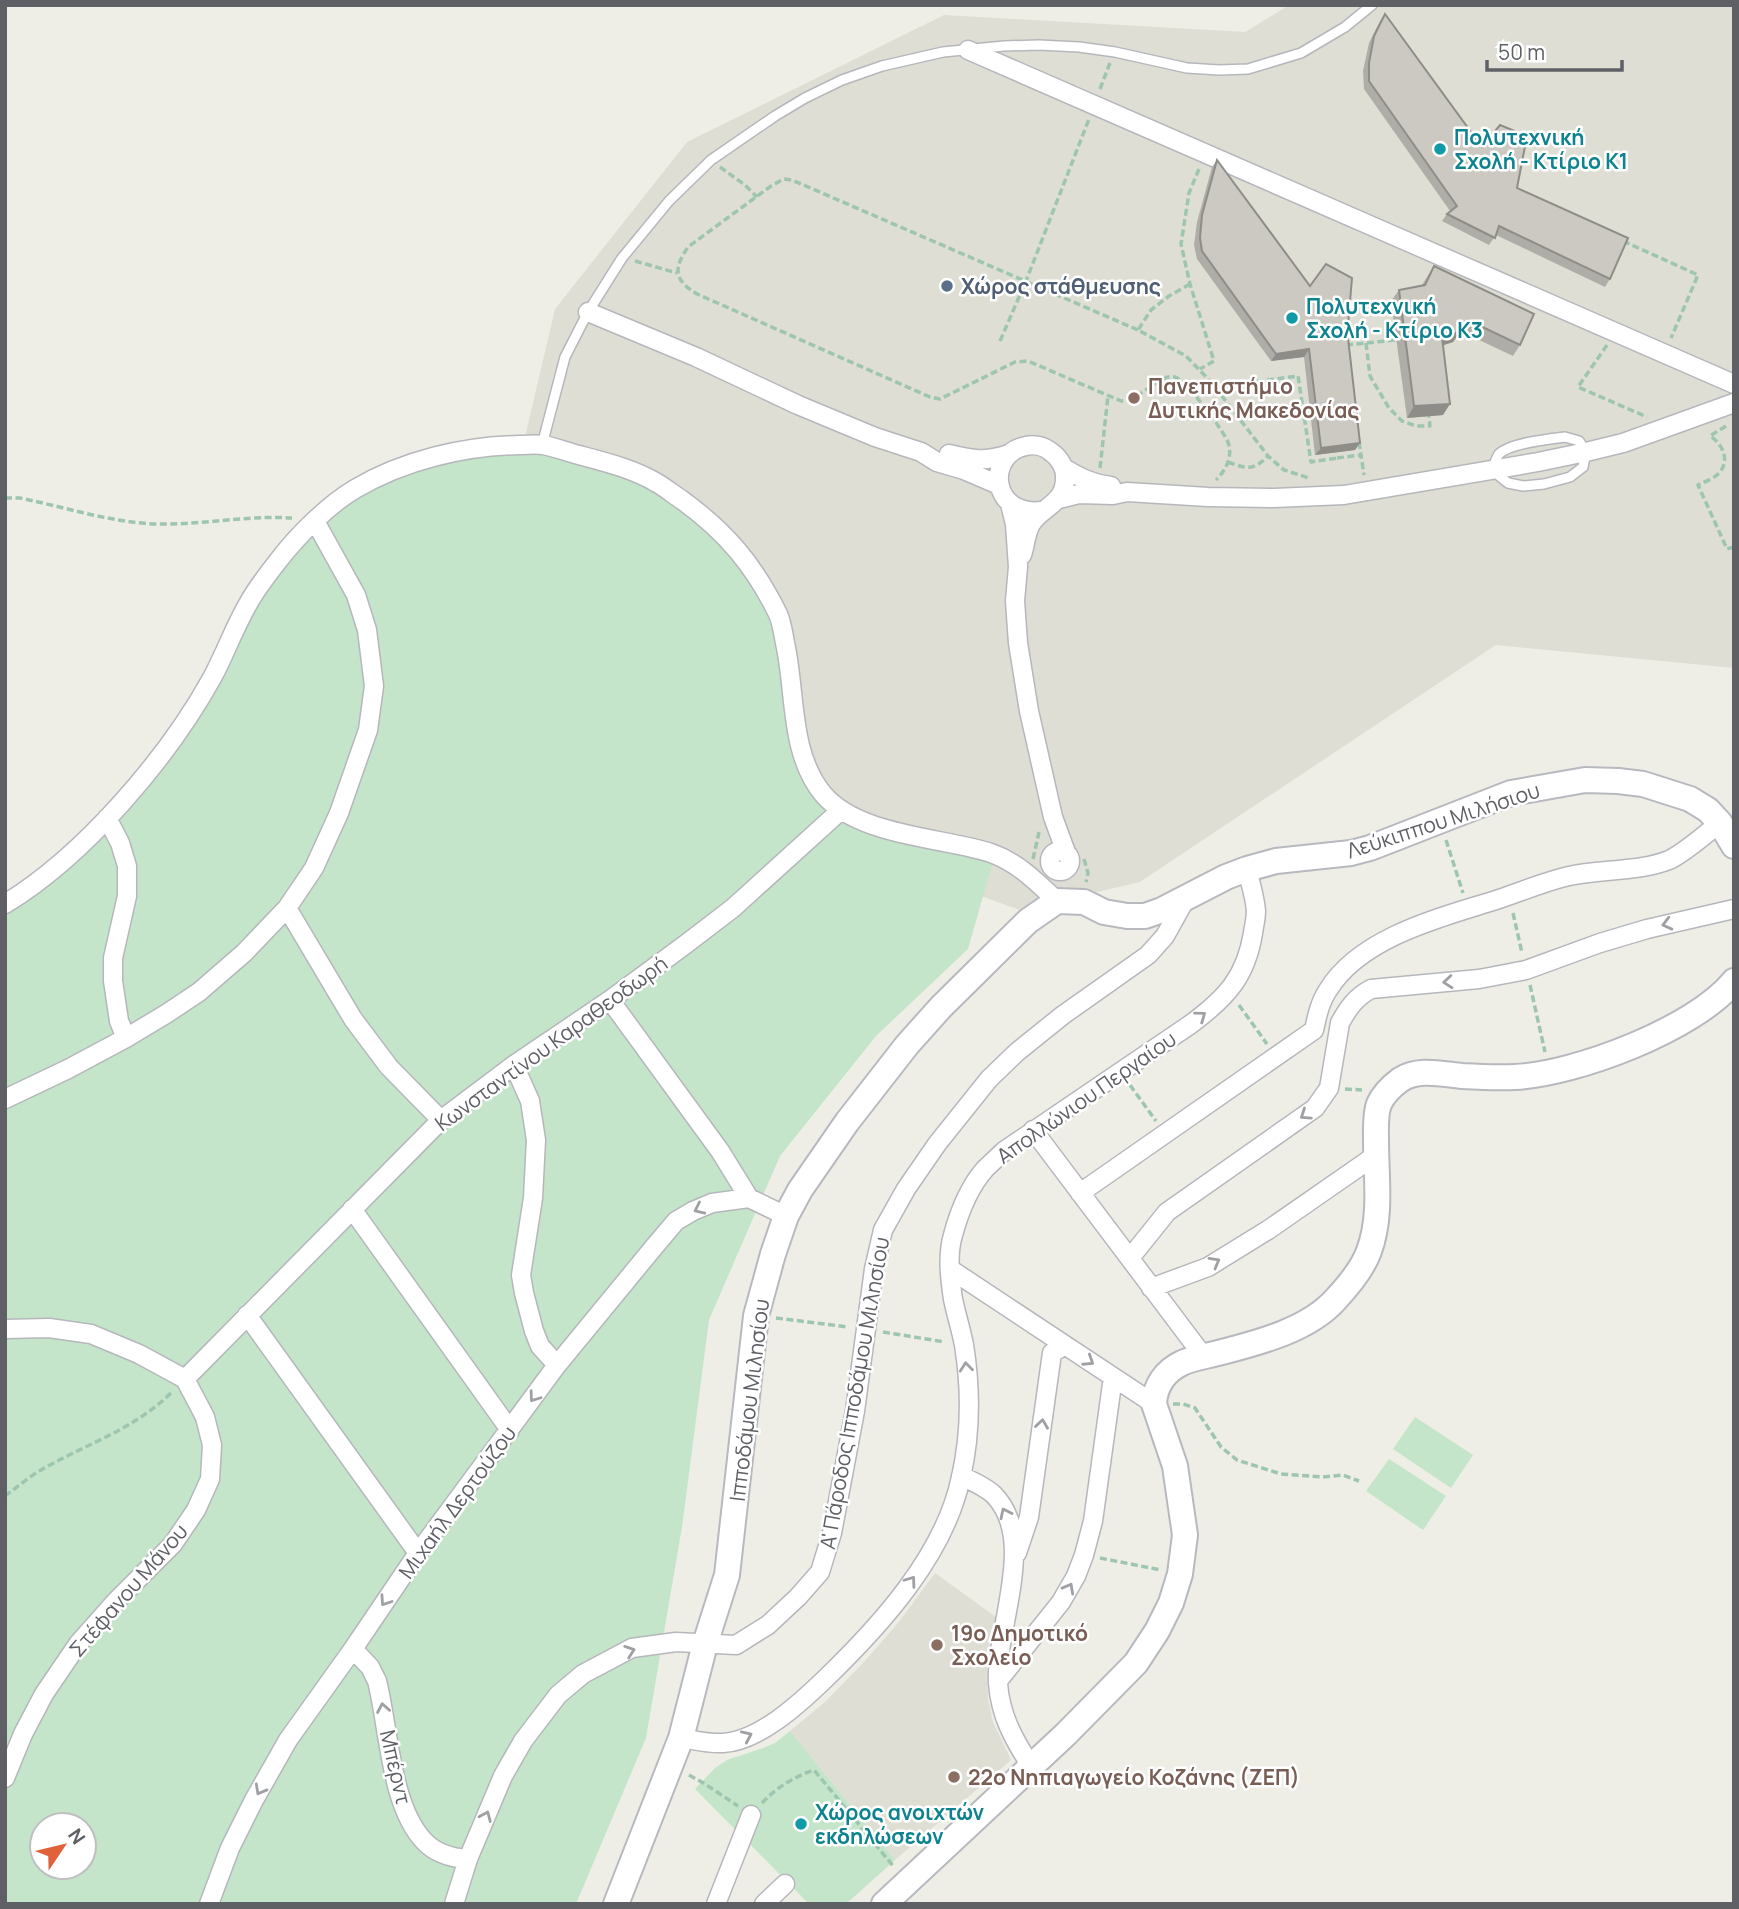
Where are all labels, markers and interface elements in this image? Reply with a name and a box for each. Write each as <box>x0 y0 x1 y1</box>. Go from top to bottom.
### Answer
scale bar <box>1487 28 1622 72</box>
text: 50 m <box>1498 38 1545 66</box>
place label: Πολυτεχνική Σχολή - Κτίριο Κ1 <box>1454 123 1628 175</box>
marker: Πολυτεχνική Σχολή - Κτίριο Κ1 <box>1432 141 1448 157</box>
place label: Χώρος στάθμευσης <box>961 272 1161 300</box>
marker: Χώρος στάθμευσης <box>939 278 955 294</box>
place label: Πολυτεχνική Σχολή - Κτίριο Κ3 <box>1306 292 1483 344</box>
marker: Πολυτεχνική Σχολή - Κτίριο Κ3 <box>1284 310 1300 326</box>
place label: Πανεπιστήμιο Δυτικής Μακεδονίας <box>1148 372 1359 424</box>
marker: Πανεπιστήμιο Δυτικής Μακεδονίας <box>1126 390 1142 406</box>
street label: Λεύκιππου Μιλήσιου <box>1343 776 1543 864</box>
one-way arrow <box>1661 916 1673 930</box>
street label: Κωνσταντίνου Καραθεοδωρή <box>429 949 673 1137</box>
one-way arrow <box>1442 974 1453 989</box>
one-way arrow <box>1193 1012 1206 1024</box>
street label: Απολλώνιου Περγαίου <box>991 1024 1181 1170</box>
one-way arrow <box>1300 1107 1313 1119</box>
one-way arrow <box>694 1201 706 1215</box>
street label: Α' Πάροδος Ιπποδάμου Μιλησίου <box>813 1235 895 1551</box>
one-way arrow <box>1207 1258 1220 1271</box>
street label: Ιπποδάμου Μιλησίου <box>723 1297 775 1503</box>
one-way arrow <box>1081 1352 1094 1365</box>
one-way arrow <box>959 1361 974 1373</box>
one-way arrow <box>530 1389 542 1402</box>
one-way arrow <box>1034 1419 1049 1430</box>
street label: Μιχαήλ Δερτούζου <box>392 1420 522 1584</box>
one-way arrow <box>999 1508 1013 1520</box>
street label: Στέφανου Μάνου <box>63 1518 193 1662</box>
one-way arrow <box>902 1576 915 1589</box>
one-way arrow <box>1061 1583 1074 1595</box>
one-way arrow <box>380 1593 393 1606</box>
place label: 19ο Δημοτικό Σχολείο <box>951 1619 1088 1671</box>
marker: 19ο Δημοτικό Σχολείο <box>929 1637 945 1653</box>
one-way arrow <box>623 1645 635 1659</box>
one-way arrow <box>376 1702 391 1714</box>
street label: Μπέρντ <box>374 1727 418 1807</box>
one-way arrow <box>740 1730 752 1744</box>
place label: 22ο Νηπιαγωγείο Κοζάνης (ΖΕΠ) <box>968 1763 1300 1791</box>
marker: 22ο Νηπιαγωγείο Κοζάνης (ΖΕΠ) <box>946 1769 962 1785</box>
one-way arrow <box>255 1783 268 1795</box>
place label: Χώρος ανοιχτών εκδηλώσεων <box>815 1798 985 1850</box>
north arrow <box>28 1811 98 1881</box>
one-way arrow <box>477 1811 491 1823</box>
marker: Χώρος ανοιχτών εκδηλώσεων <box>793 1816 809 1832</box>
text: N <box>62 1823 91 1849</box>

